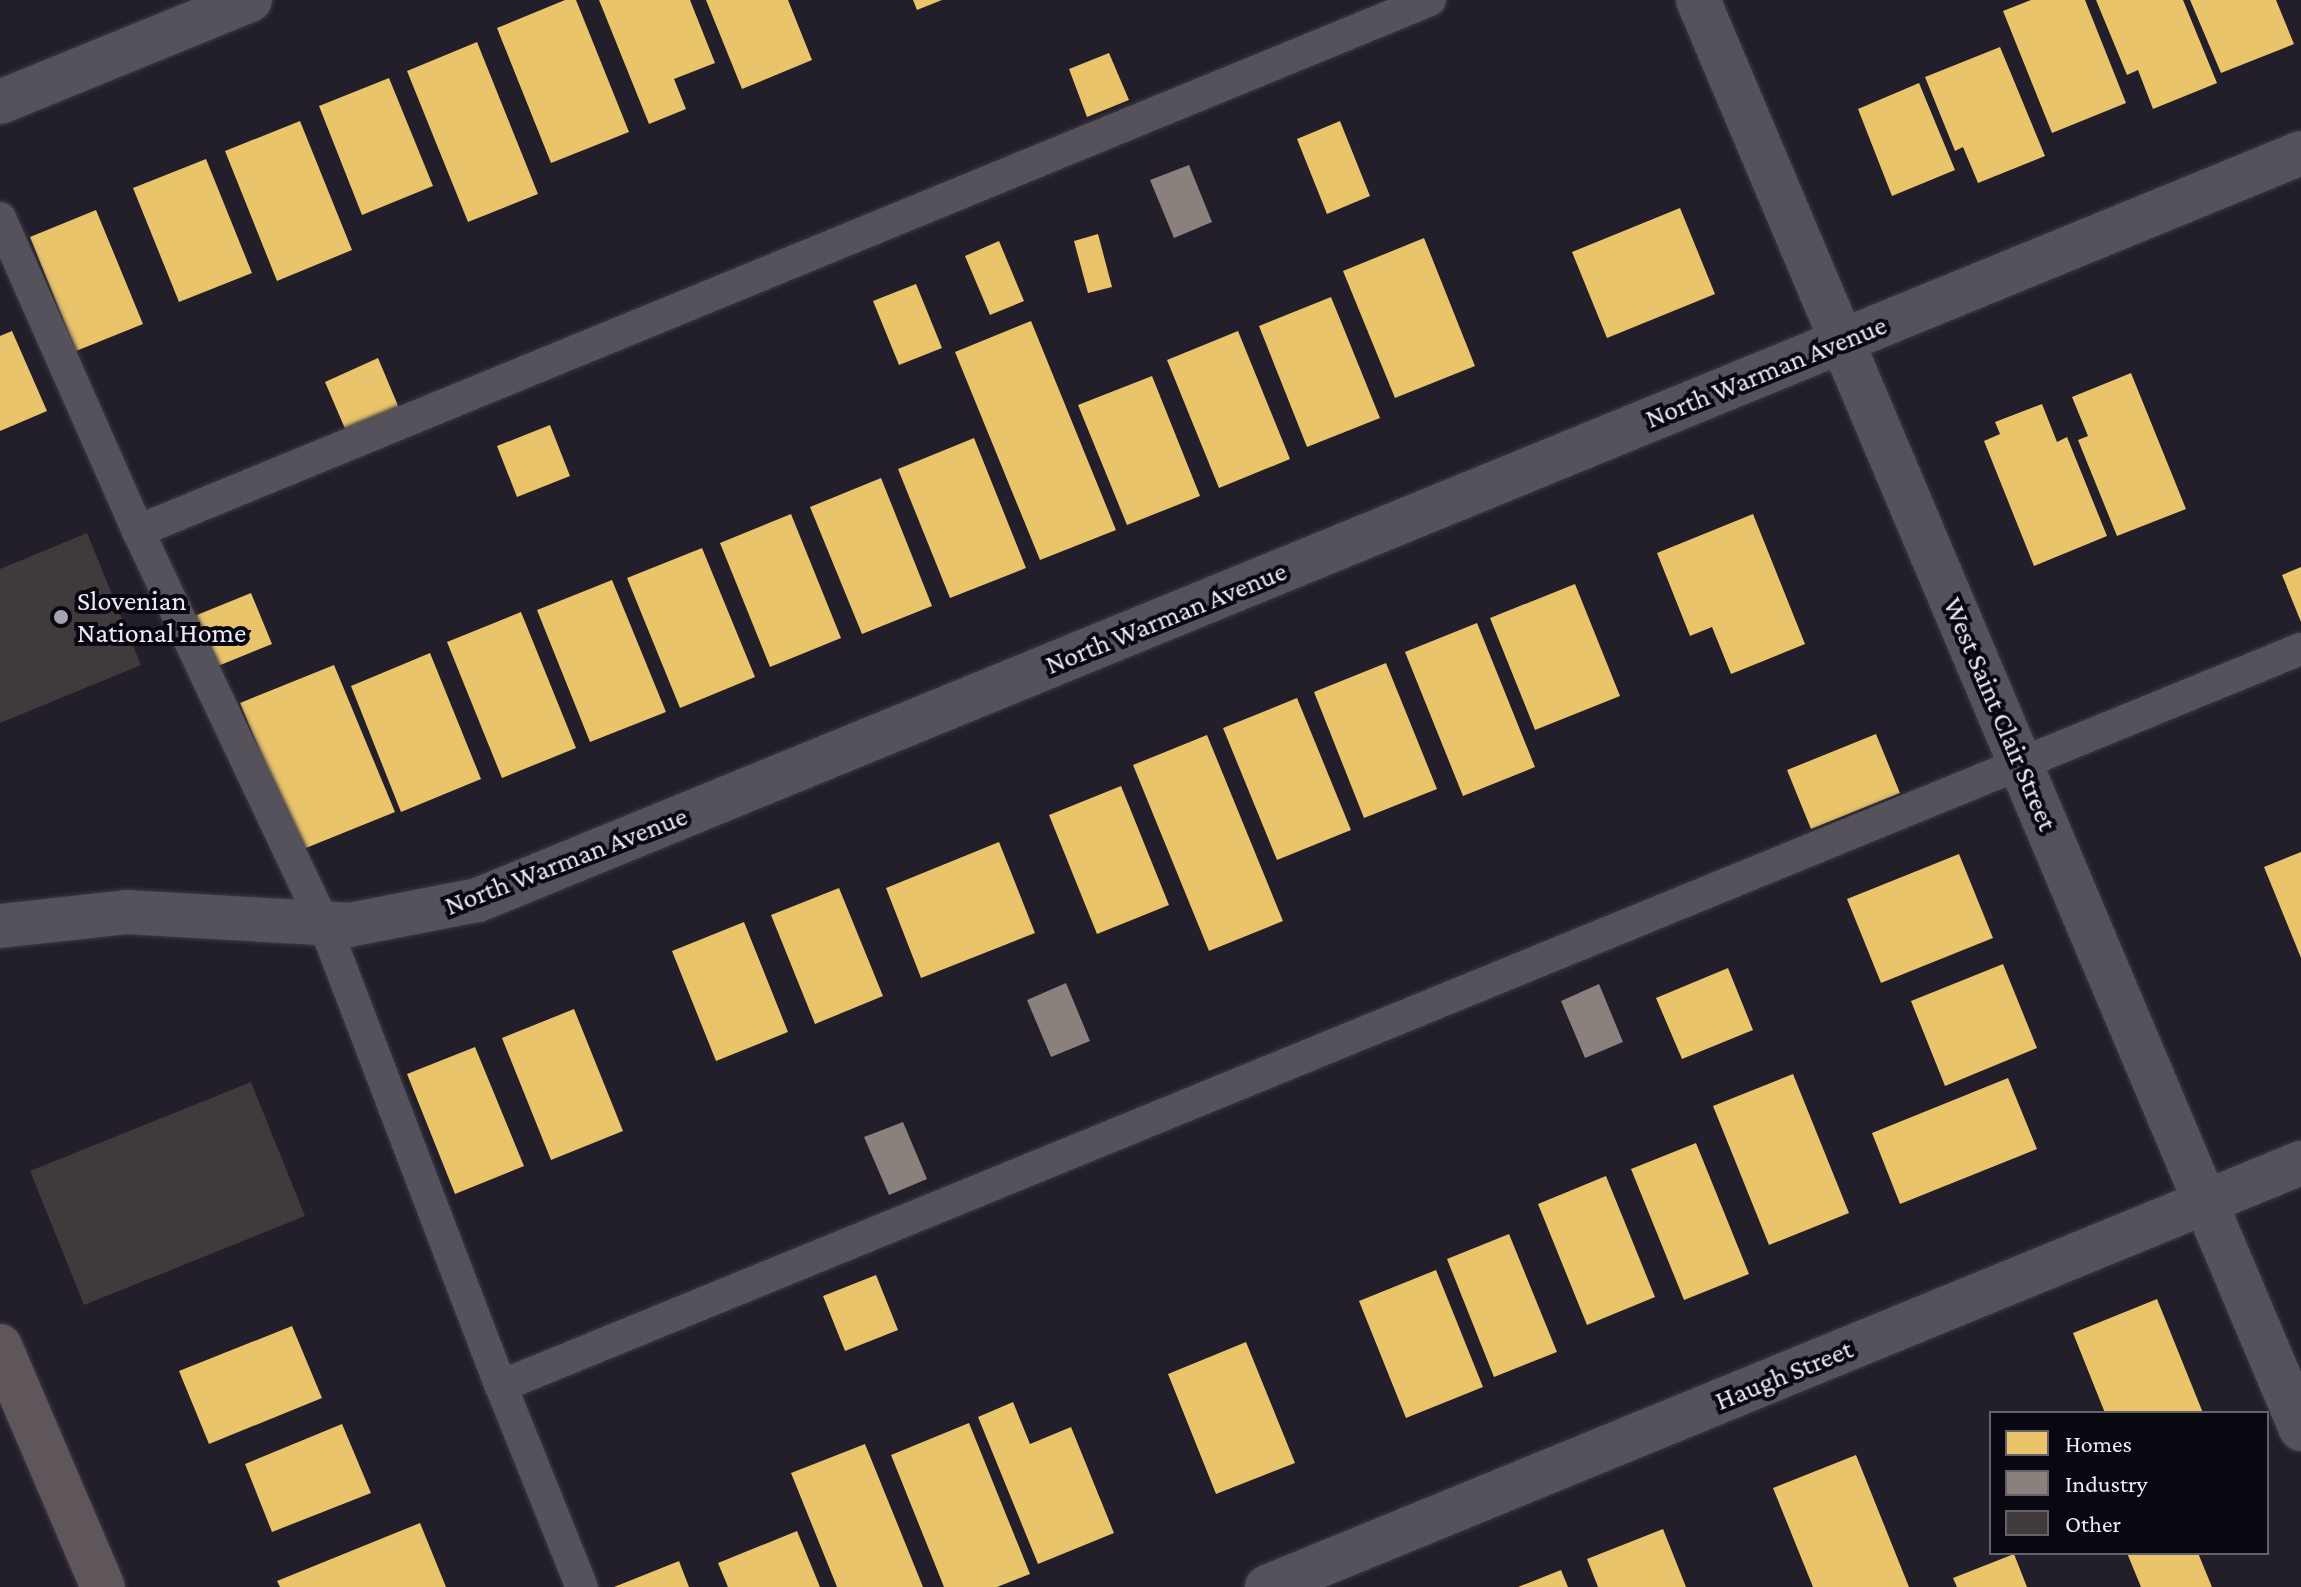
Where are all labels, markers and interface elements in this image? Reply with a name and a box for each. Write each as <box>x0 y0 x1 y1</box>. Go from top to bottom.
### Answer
street label: North Warman Avenue <box>1640 308 1892 436</box>
street label: North Warman Avenue <box>1040 554 1292 682</box>
place label: Slovenian National Home <box>77 584 246 650</box>
street label: West Saint Clair Street <box>1936 592 2064 836</box>
marker: Slovenian National Home <box>52 608 70 626</box>
street label: North Warman Avenue <box>440 799 692 923</box>
street label: Haugh Street <box>1710 1332 1858 1418</box>
legend <box>1989 1411 2269 1555</box>
text: Homes <box>2065 1430 2132 1457</box>
text: Industry <box>2065 1470 2148 1497</box>
text: Other <box>2065 1510 2121 1537</box>

